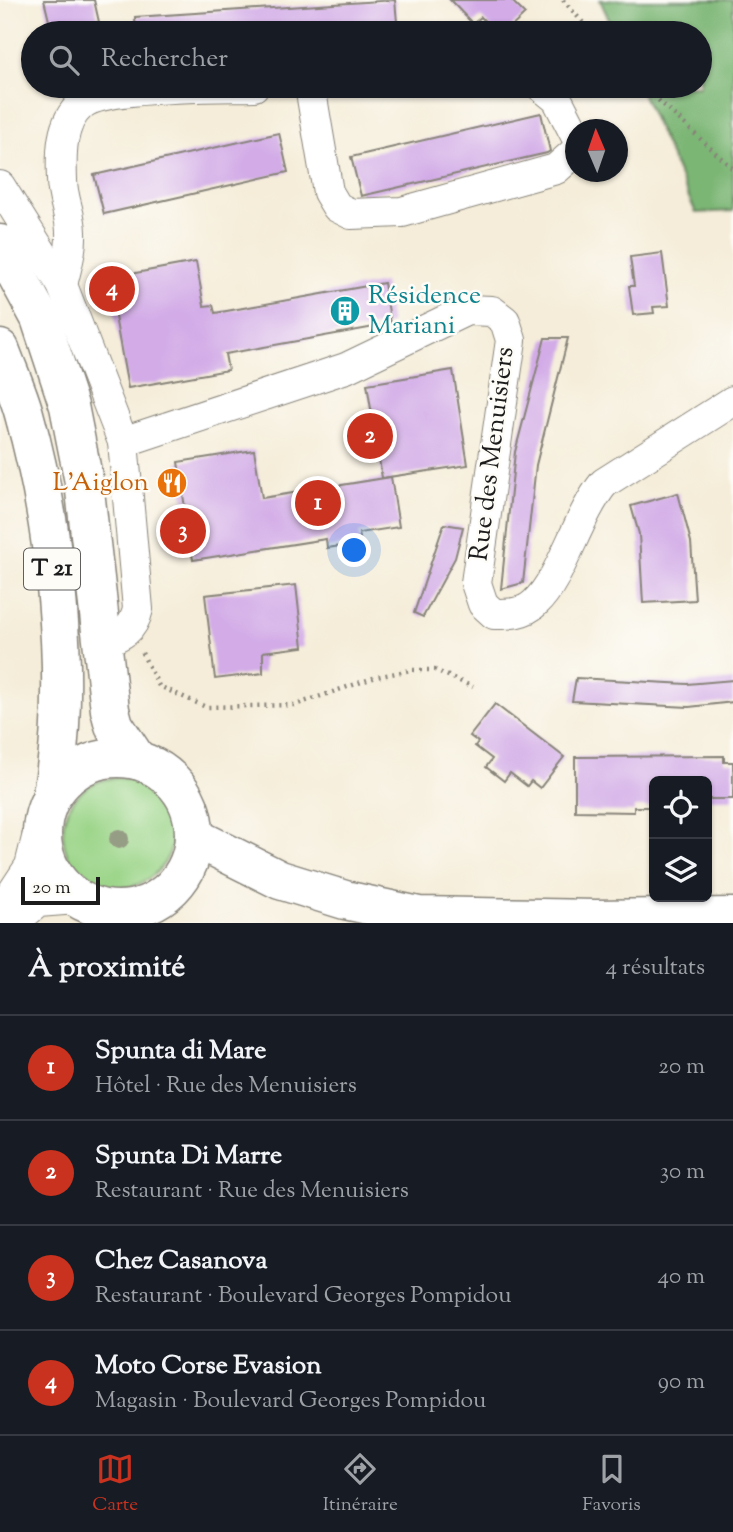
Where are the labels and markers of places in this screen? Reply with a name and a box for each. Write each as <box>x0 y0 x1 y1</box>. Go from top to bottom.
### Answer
pin: 4 <box>89 263 135 315</box>
place label: Résidence Mariani <box>368 278 481 345</box>
building icon: Résidence Mariani <box>328 294 362 328</box>
pin: 2 <box>347 410 393 462</box>
place label: L'Aiglon <box>53 465 149 502</box>
restaurant icon: L'Aiglon <box>155 466 189 500</box>
pin: 1 <box>295 477 341 529</box>
pin: 3 <box>160 505 206 557</box>

